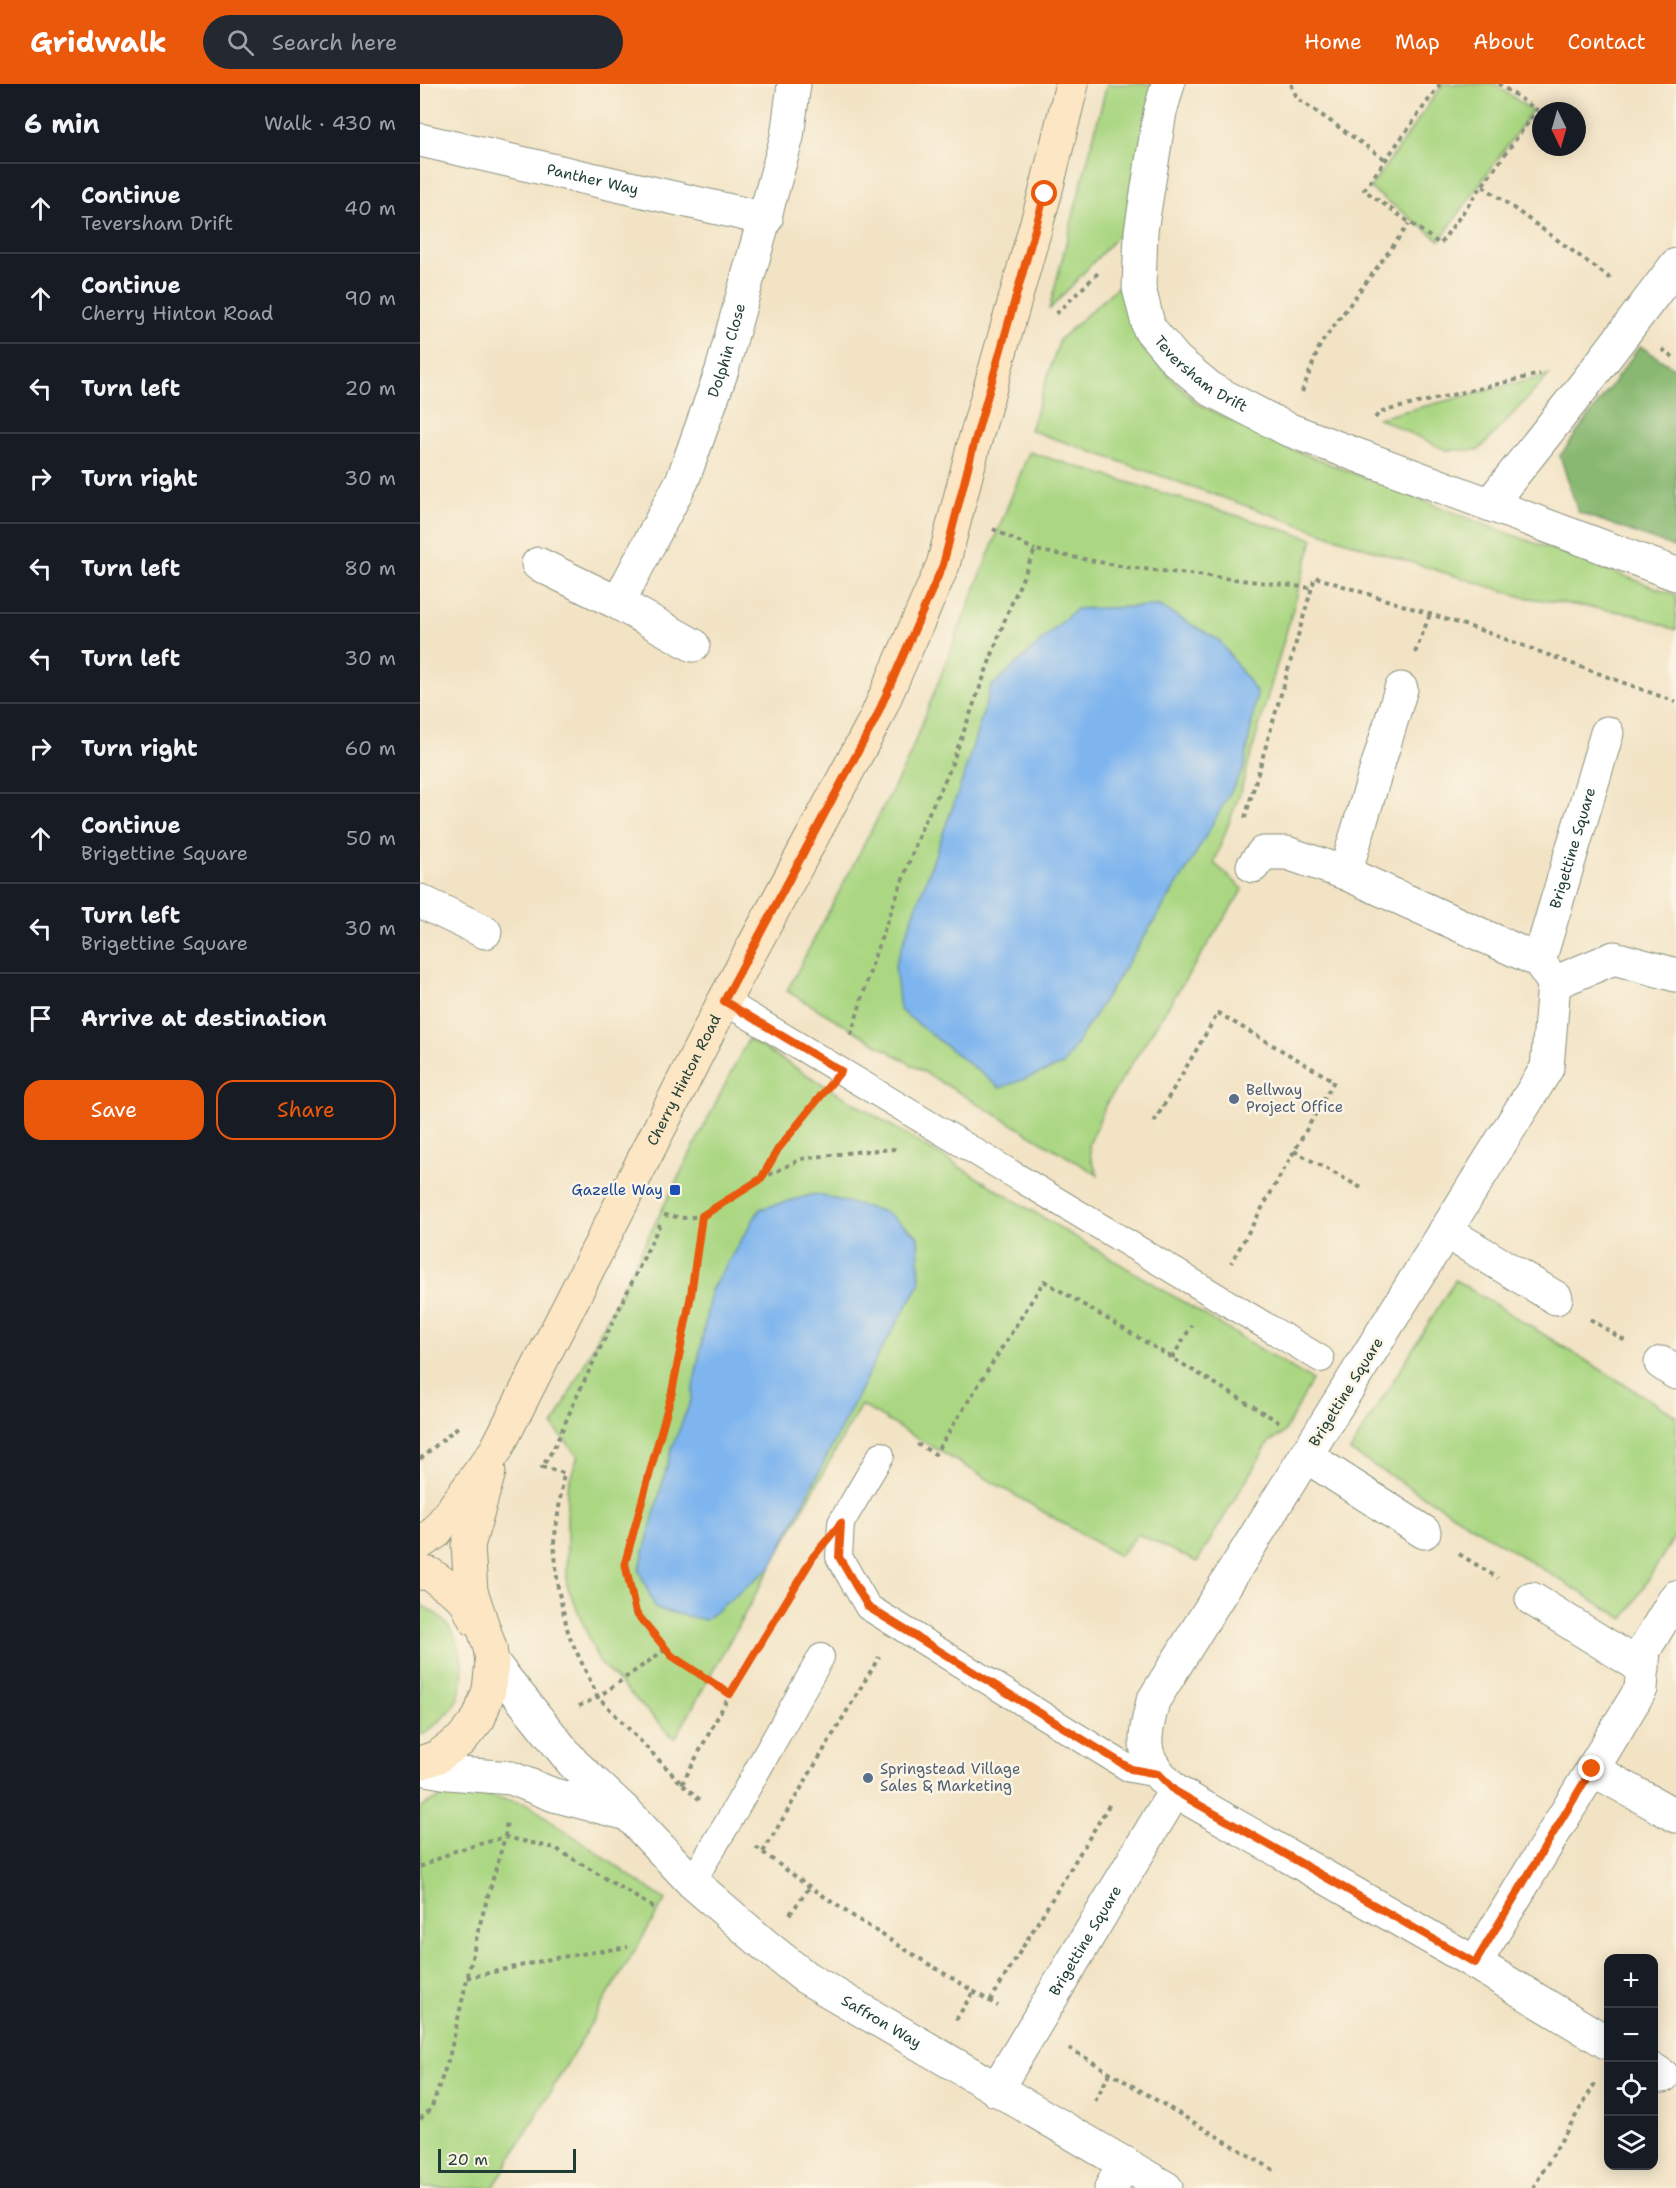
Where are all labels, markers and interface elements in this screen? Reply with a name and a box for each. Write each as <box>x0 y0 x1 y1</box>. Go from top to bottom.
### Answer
search box <box>203 15 623 69</box>
text: Gridwalk <box>30 23 167 61</box>
icon: search <box>224 26 257 59</box>
text: Search here <box>272 28 398 57</box>
text: Home <box>1304 28 1362 56</box>
text: Map <box>1395 28 1440 56</box>
text: About <box>1473 28 1534 56</box>
text: Contact <box>1567 28 1646 56</box>
north arrow <box>1532 102 1586 156</box>
text: 6 min <box>24 106 100 141</box>
text: Walk · 430 m <box>264 110 396 136</box>
street label: Panther Way <box>545 159 641 200</box>
route start <box>1031 180 1057 206</box>
text: Continue <box>81 181 181 210</box>
icon: ahead <box>24 192 57 225</box>
text: 40 m <box>344 195 396 221</box>
text: Teversham Drift <box>81 210 233 236</box>
text: Continue <box>81 271 181 300</box>
icon: ahead <box>24 282 57 315</box>
text: 90 m <box>344 285 396 311</box>
text: Cherry Hinton Road <box>81 300 274 326</box>
street label: Dolphin Close <box>703 301 750 400</box>
street label: Teversham Drift <box>1150 331 1251 417</box>
icon: left <box>24 372 57 405</box>
text: Turn left <box>81 374 180 403</box>
text: 20 m <box>345 375 396 401</box>
icon: right <box>24 462 57 495</box>
text: Turn right <box>81 464 198 493</box>
text: 30 m <box>344 465 396 491</box>
icon: left <box>24 552 57 585</box>
text: Turn left <box>81 554 180 583</box>
text: 80 m <box>344 555 396 581</box>
icon: left <box>24 642 57 675</box>
text: Turn left <box>81 644 180 673</box>
text: 30 m <box>344 645 396 671</box>
icon: right <box>24 732 57 765</box>
text: Turn right <box>81 734 198 763</box>
text: 60 m <box>344 735 396 761</box>
street label: Brigettine Square <box>1545 785 1600 911</box>
text: Continue <box>81 811 181 840</box>
icon: ahead <box>24 822 57 855</box>
text: 50 m <box>346 825 396 851</box>
text: Brigettine Square <box>81 840 248 866</box>
text: Turn left <box>81 901 180 930</box>
icon: left <box>24 912 57 945</box>
text: 30 m <box>344 915 396 941</box>
text: Brigettine Square <box>81 930 248 956</box>
icon: arrive <box>24 1002 57 1035</box>
text: Arrive at destination <box>81 1004 327 1033</box>
street label: Cherry Hinton Road <box>642 1011 726 1149</box>
button: Save <box>24 1080 204 1140</box>
button: Share <box>216 1080 396 1140</box>
place label: Bellway Project Office <box>1246 1080 1343 1117</box>
marker: Bellway Project Office <box>1227 1092 1241 1106</box>
place label: Gazelle Way <box>571 1180 663 1200</box>
marker: Gazelle Way <box>668 1183 682 1197</box>
street label: Brigettine Square <box>1304 1334 1388 1450</box>
route end <box>1578 1755 1604 1781</box>
place label: Springstead Village Sales & Marketing <box>880 1759 1020 1796</box>
marker: Springstead Village Sales & Marketing <box>861 1771 875 1785</box>
street label: Brigettine Square <box>1045 1882 1126 2000</box>
map controls <box>1604 1954 1658 2170</box>
button: + <box>1604 1954 1658 2008</box>
street label: Saffron Way <box>838 1990 925 2053</box>
button: − <box>1604 2008 1658 2062</box>
button: locate <box>1604 2062 1658 2116</box>
button: layers <box>1604 2116 1658 2170</box>
scale bar <box>438 2146 576 2174</box>
text: 20 m <box>447 2149 488 2170</box>

